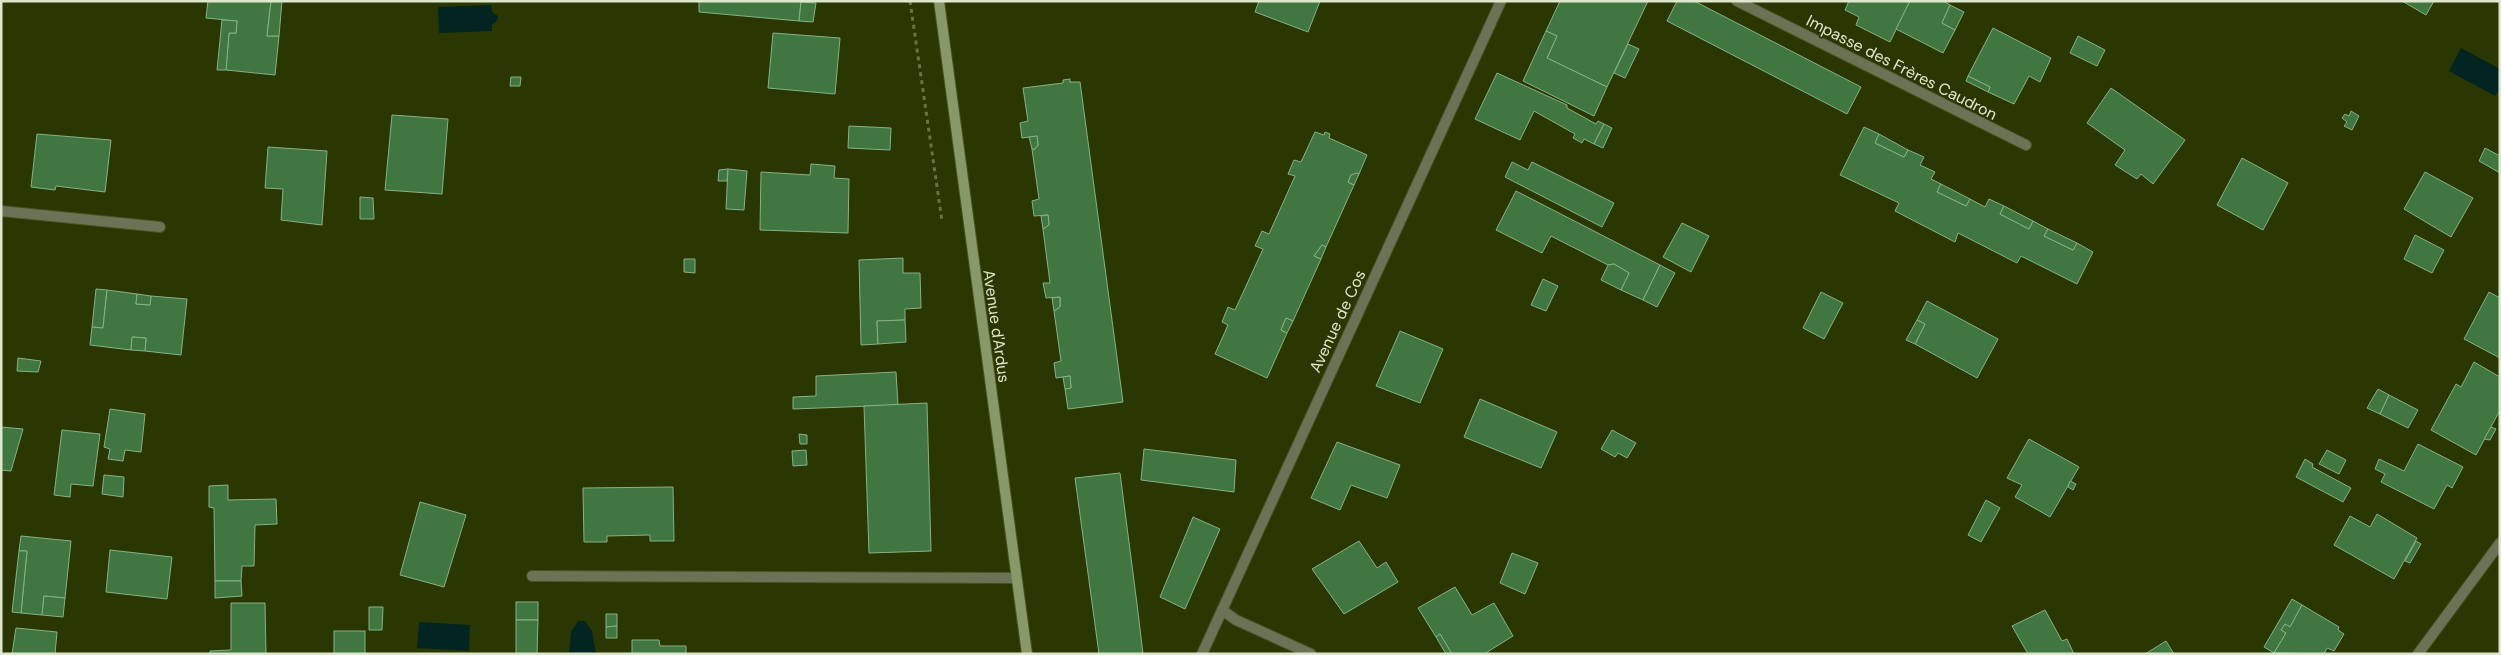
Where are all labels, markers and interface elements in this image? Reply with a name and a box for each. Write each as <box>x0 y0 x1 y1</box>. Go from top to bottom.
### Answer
street label: Impasse des Frères Caudron <box>1803 10 2001 125</box>
street label: Avenue de Cos <box>1304 266 1370 376</box>
street label: Avenue d'Ardus <box>978 268 1015 384</box>

